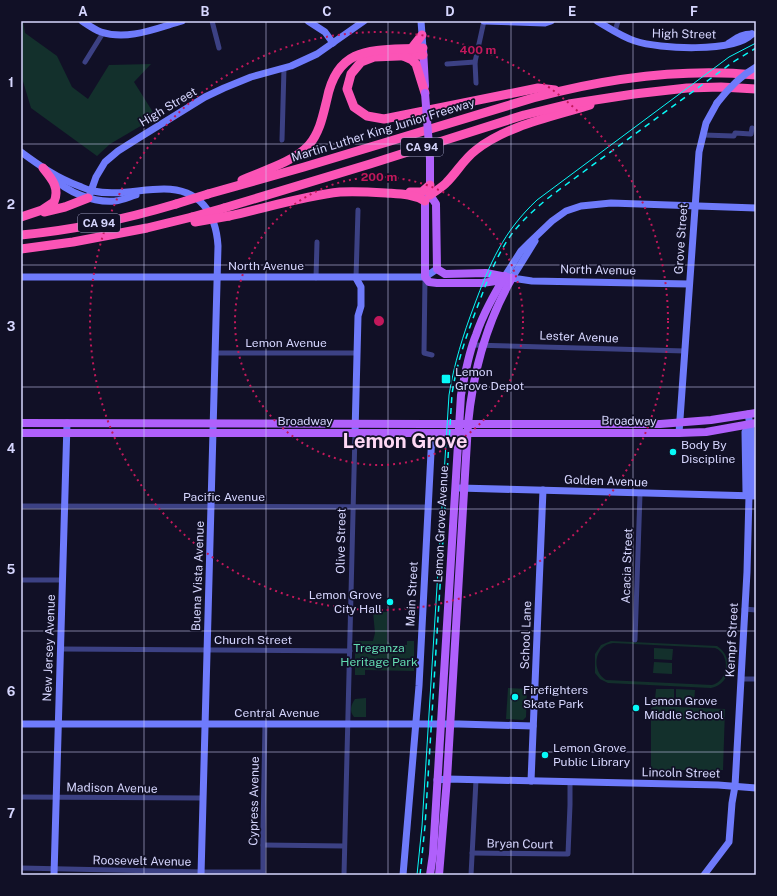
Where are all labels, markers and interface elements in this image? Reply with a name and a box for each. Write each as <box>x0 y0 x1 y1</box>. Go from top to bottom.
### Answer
text: A <box>78 4 88 19</box>
text: B <box>201 4 210 19</box>
text: C <box>322 4 332 19</box>
text: D <box>445 4 455 19</box>
text: E <box>568 4 576 19</box>
text: F <box>690 4 698 19</box>
street label: High Street <box>652 26 717 42</box>
text: 400 m <box>460 43 497 57</box>
text: 1 <box>8 75 14 90</box>
street label: High Street <box>137 84 200 130</box>
street label: Martin Luther King Junior Freeway <box>290 95 477 165</box>
road number: CA 94 <box>401 138 443 156</box>
text: 200 m <box>361 170 397 184</box>
text: 2 <box>7 197 15 212</box>
street label: Grove Street <box>672 203 690 275</box>
road number: CA 94 <box>78 214 120 232</box>
street label: North Avenue <box>228 259 304 273</box>
street label: North Avenue <box>560 262 636 278</box>
centre of rings <box>372 314 386 328</box>
text: 3 <box>7 319 16 334</box>
street label: Lester Avenue <box>539 329 619 345</box>
street label: Lemon Avenue <box>245 336 327 350</box>
place label: Lemon Grove Depot <box>455 365 524 393</box>
marker: Lemon Grove Depot <box>440 373 452 385</box>
street label: Broadway <box>277 414 333 428</box>
street label: Broadway <box>601 414 657 428</box>
district label: Lemon Grove <box>343 429 467 453</box>
place label: Body By Discipline <box>681 438 736 466</box>
text: 4 <box>7 441 16 456</box>
marker: Body By Discipline <box>668 447 678 457</box>
street label: Lemon Grove Avenue <box>431 465 451 583</box>
street label: Golden Avenue <box>564 473 648 489</box>
street label: Pacific Avenue <box>183 490 265 504</box>
street label: Olive Street <box>333 508 349 574</box>
street label: Buena Vista Avenue <box>189 520 207 631</box>
street label: Acacia Street <box>619 528 635 604</box>
street label: Main Street <box>403 561 421 627</box>
text: 5 <box>7 562 16 577</box>
place label: Lemon Grove City Hall <box>309 588 382 616</box>
street label: New Jersey Avenue <box>40 594 58 702</box>
marker: Lemon Grove City Hall <box>385 597 395 607</box>
street label: School Lane <box>518 600 534 670</box>
street label: Kempf Street <box>723 602 741 678</box>
street label: Church Street <box>214 633 292 647</box>
park label: Treganza Heritage Park <box>340 641 418 669</box>
place label: Firefighters Skate Park <box>523 683 588 711</box>
text: 6 <box>7 684 16 699</box>
marker: Firefighters Skate Park <box>510 692 520 702</box>
place label: Lemon Grove Middle School <box>644 694 724 722</box>
marker: Lemon Grove Middle School <box>631 703 641 713</box>
street label: Central Avenue <box>234 706 320 720</box>
place label: Lemon Grove Public Library <box>553 741 631 769</box>
marker: Lemon Grove Public Library <box>540 750 550 760</box>
street label: Cypress Avenue <box>246 756 262 846</box>
street label: Lincoln Street <box>642 765 721 781</box>
street label: Madison Avenue <box>66 780 158 796</box>
text: 7 <box>7 806 15 821</box>
street label: Bryan Court <box>486 836 554 852</box>
street label: Roosevelt Avenue <box>92 853 192 869</box>

